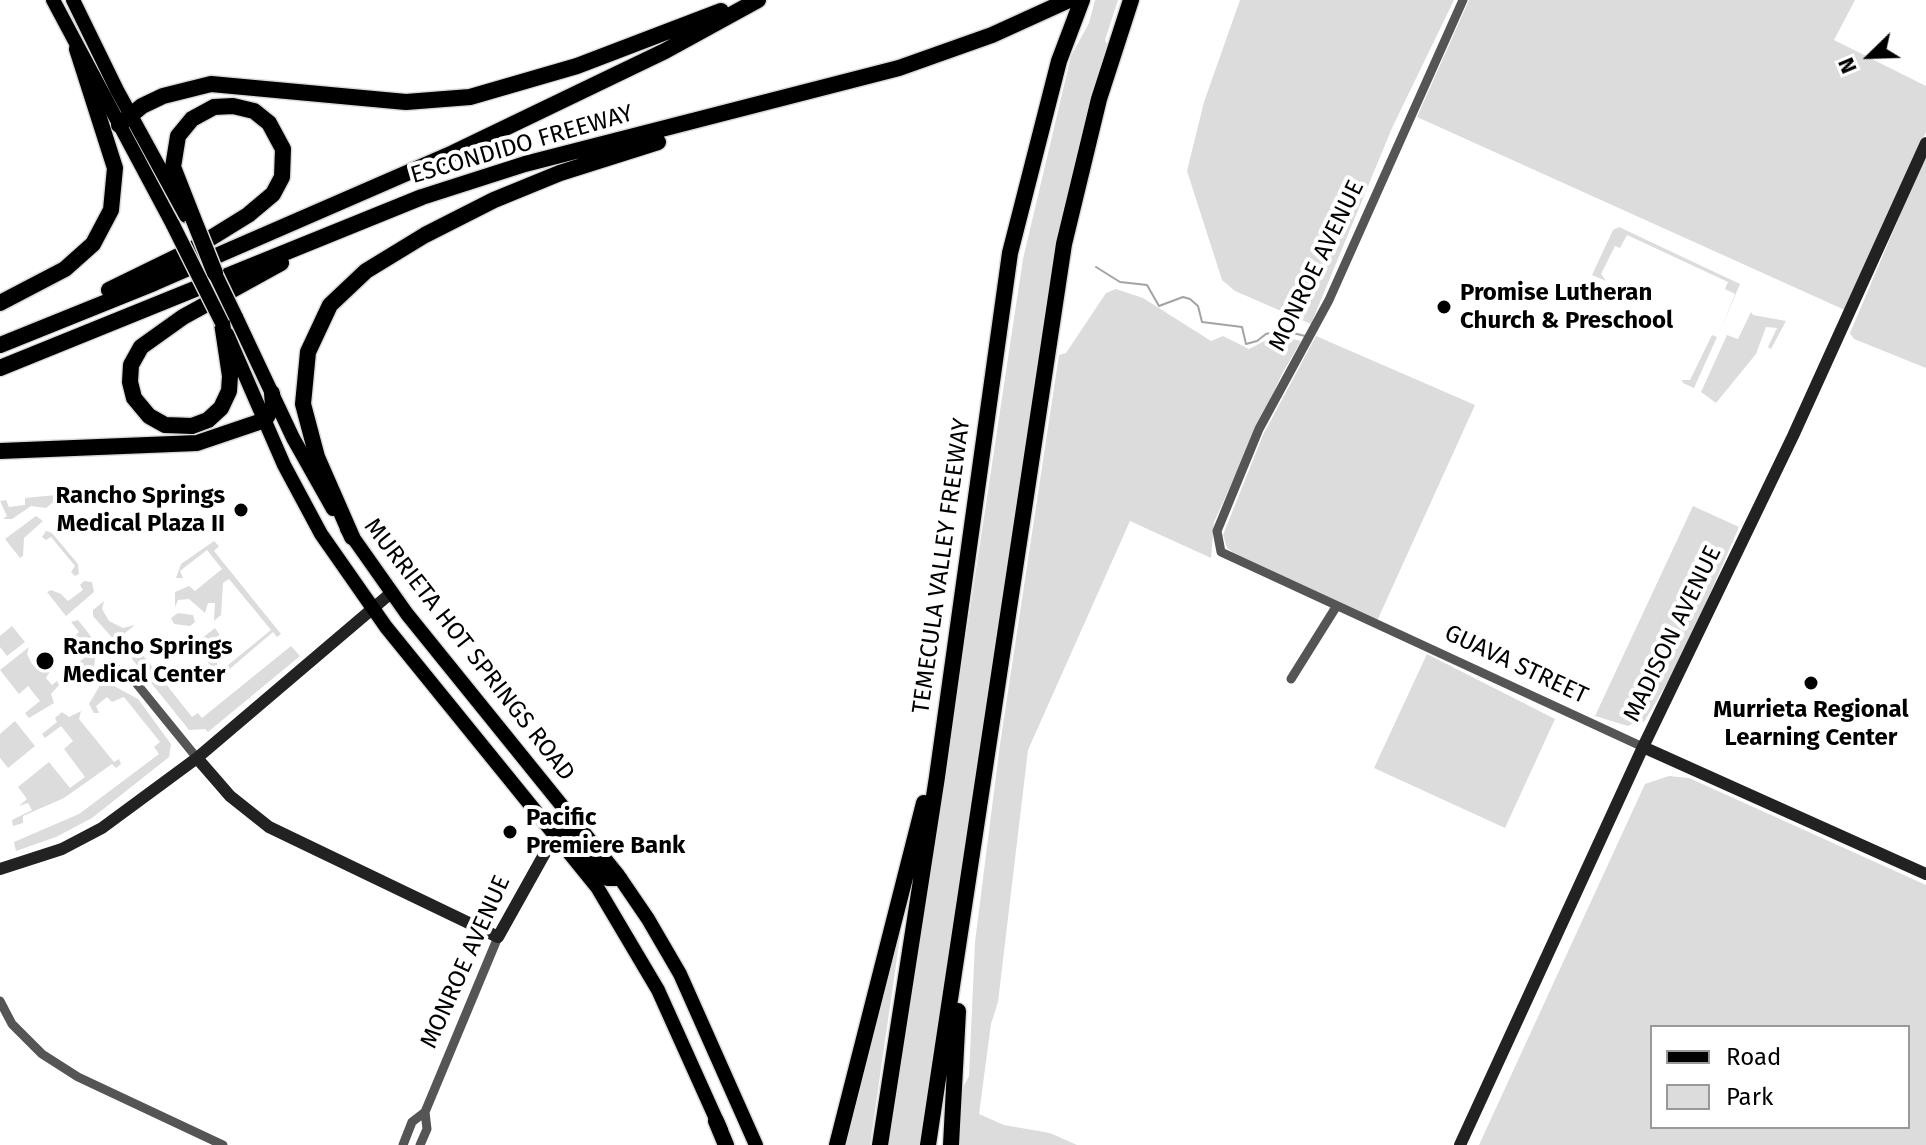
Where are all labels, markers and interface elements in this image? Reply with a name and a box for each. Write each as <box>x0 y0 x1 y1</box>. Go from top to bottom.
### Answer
north arrow <box>1830 16 1910 96</box>
text: N <box>1832 54 1863 78</box>
street label: ESCONDIDO FREEWAY <box>407 99 637 191</box>
street label: MONROE AVENUE <box>1263 176 1371 356</box>
place label: Promise Lutheran Church & Preschool <box>1460 279 1673 335</box>
marker: Promise Lutheran Church & Preschool <box>1435 298 1453 316</box>
street label: TEMECULA VALLEY FREEWAY <box>907 416 977 716</box>
place label: Rancho Springs Medical Plaza II <box>55 482 225 538</box>
marker: Rancho Springs Medical Plaza II <box>232 501 250 519</box>
street label: MURRIETA HOT SPRINGS ROAD <box>358 513 580 787</box>
street label: MADISON AVENUE <box>1618 541 1728 727</box>
street label: GUAVA STREET <box>1440 619 1592 711</box>
place label: Rancho Springs Medical Center <box>63 633 233 689</box>
marker: Rancho Springs Medical Center <box>34 650 56 672</box>
marker: Murrieta Regional Learning Center <box>1802 674 1820 692</box>
place label: Murrieta Regional Learning Center <box>1713 696 1909 752</box>
place label: Pacific Premiere Bank <box>526 804 685 860</box>
marker: Pacific Premiere Bank <box>501 823 519 841</box>
street label: MONROE AVENUE <box>415 871 517 1053</box>
legend <box>1650 1025 1910 1129</box>
text: Road <box>1726 1043 1781 1071</box>
text: Park <box>1726 1083 1773 1111</box>

